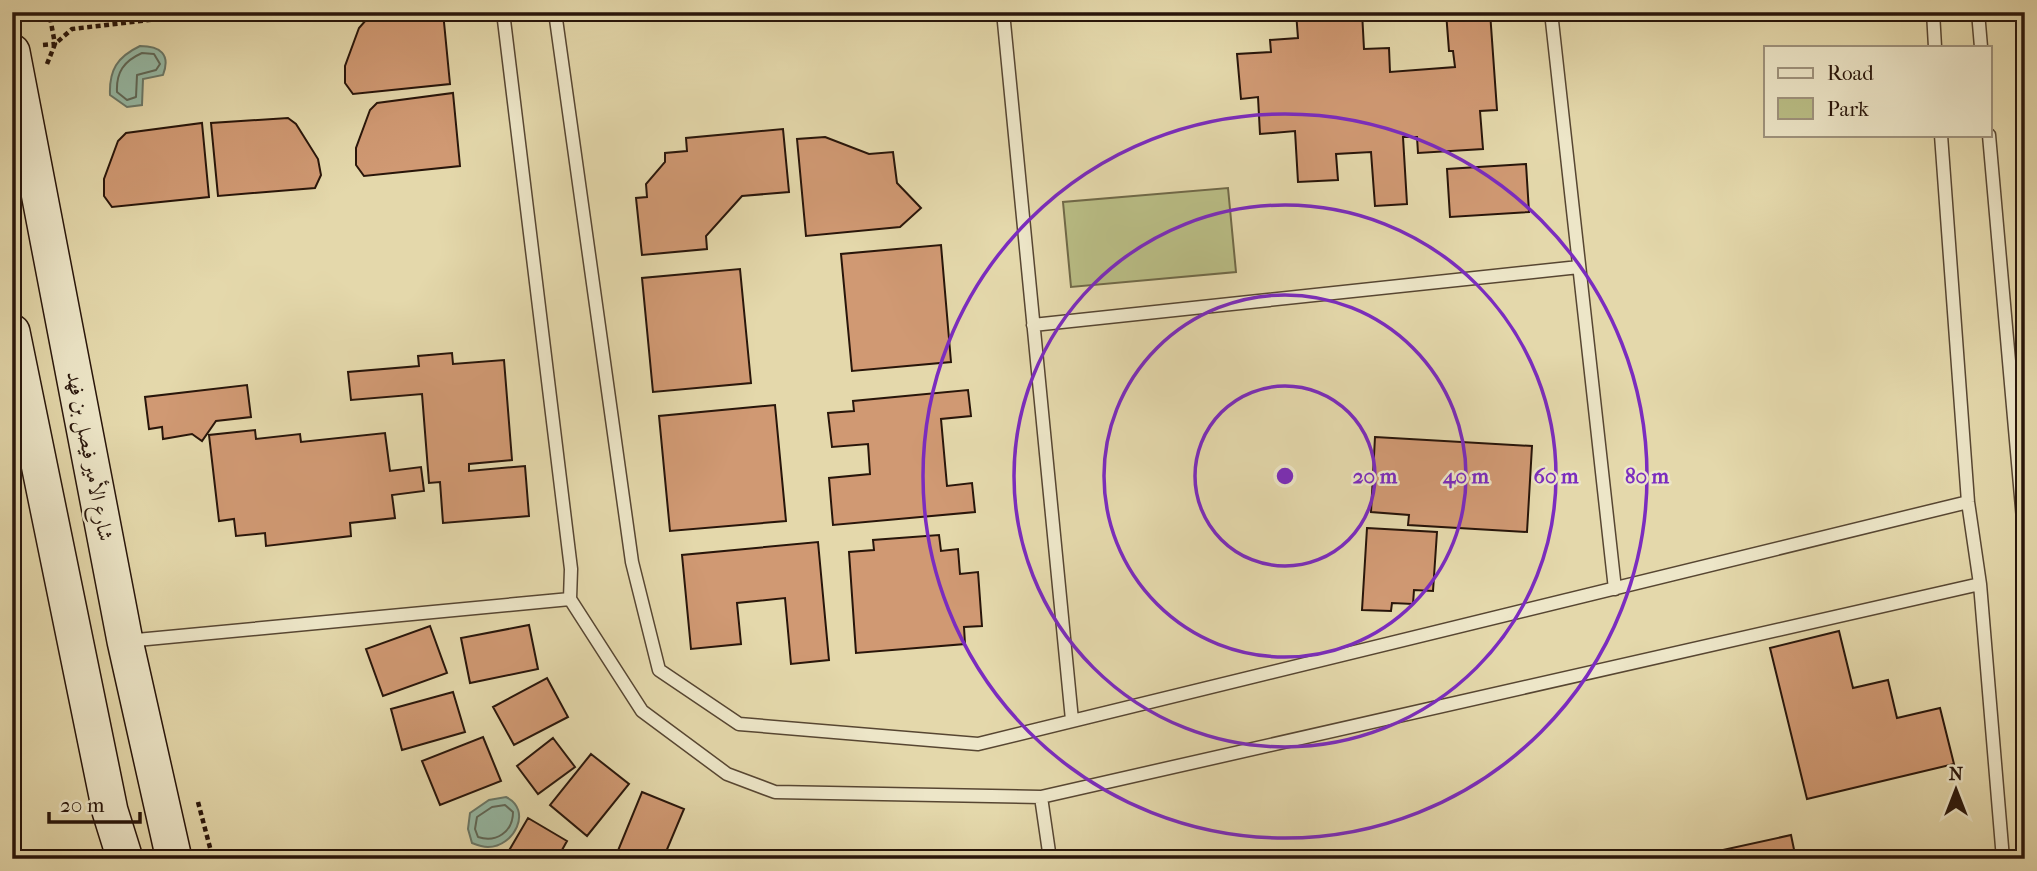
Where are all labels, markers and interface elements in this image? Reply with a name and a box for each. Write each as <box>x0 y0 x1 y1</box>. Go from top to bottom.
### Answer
legend <box>1764 46 1992 136</box>
text: Road <box>1827 61 1874 85</box>
text: Park <box>1827 97 1869 121</box>
street label: شارع الأمير فيصل بن فهد <box>56 369 121 544</box>
centre of rings <box>1273 464 1297 488</box>
text: 20 m <box>1353 464 1398 488</box>
text: 40 m <box>1442 464 1490 489</box>
text: 60 m <box>1534 464 1579 488</box>
text: 80 m <box>1625 464 1670 488</box>
north arrow <box>1922 756 1992 826</box>
text: N <box>1949 763 1964 785</box>
scale bar <box>49 780 140 824</box>
text: 20 m <box>60 793 105 817</box>

